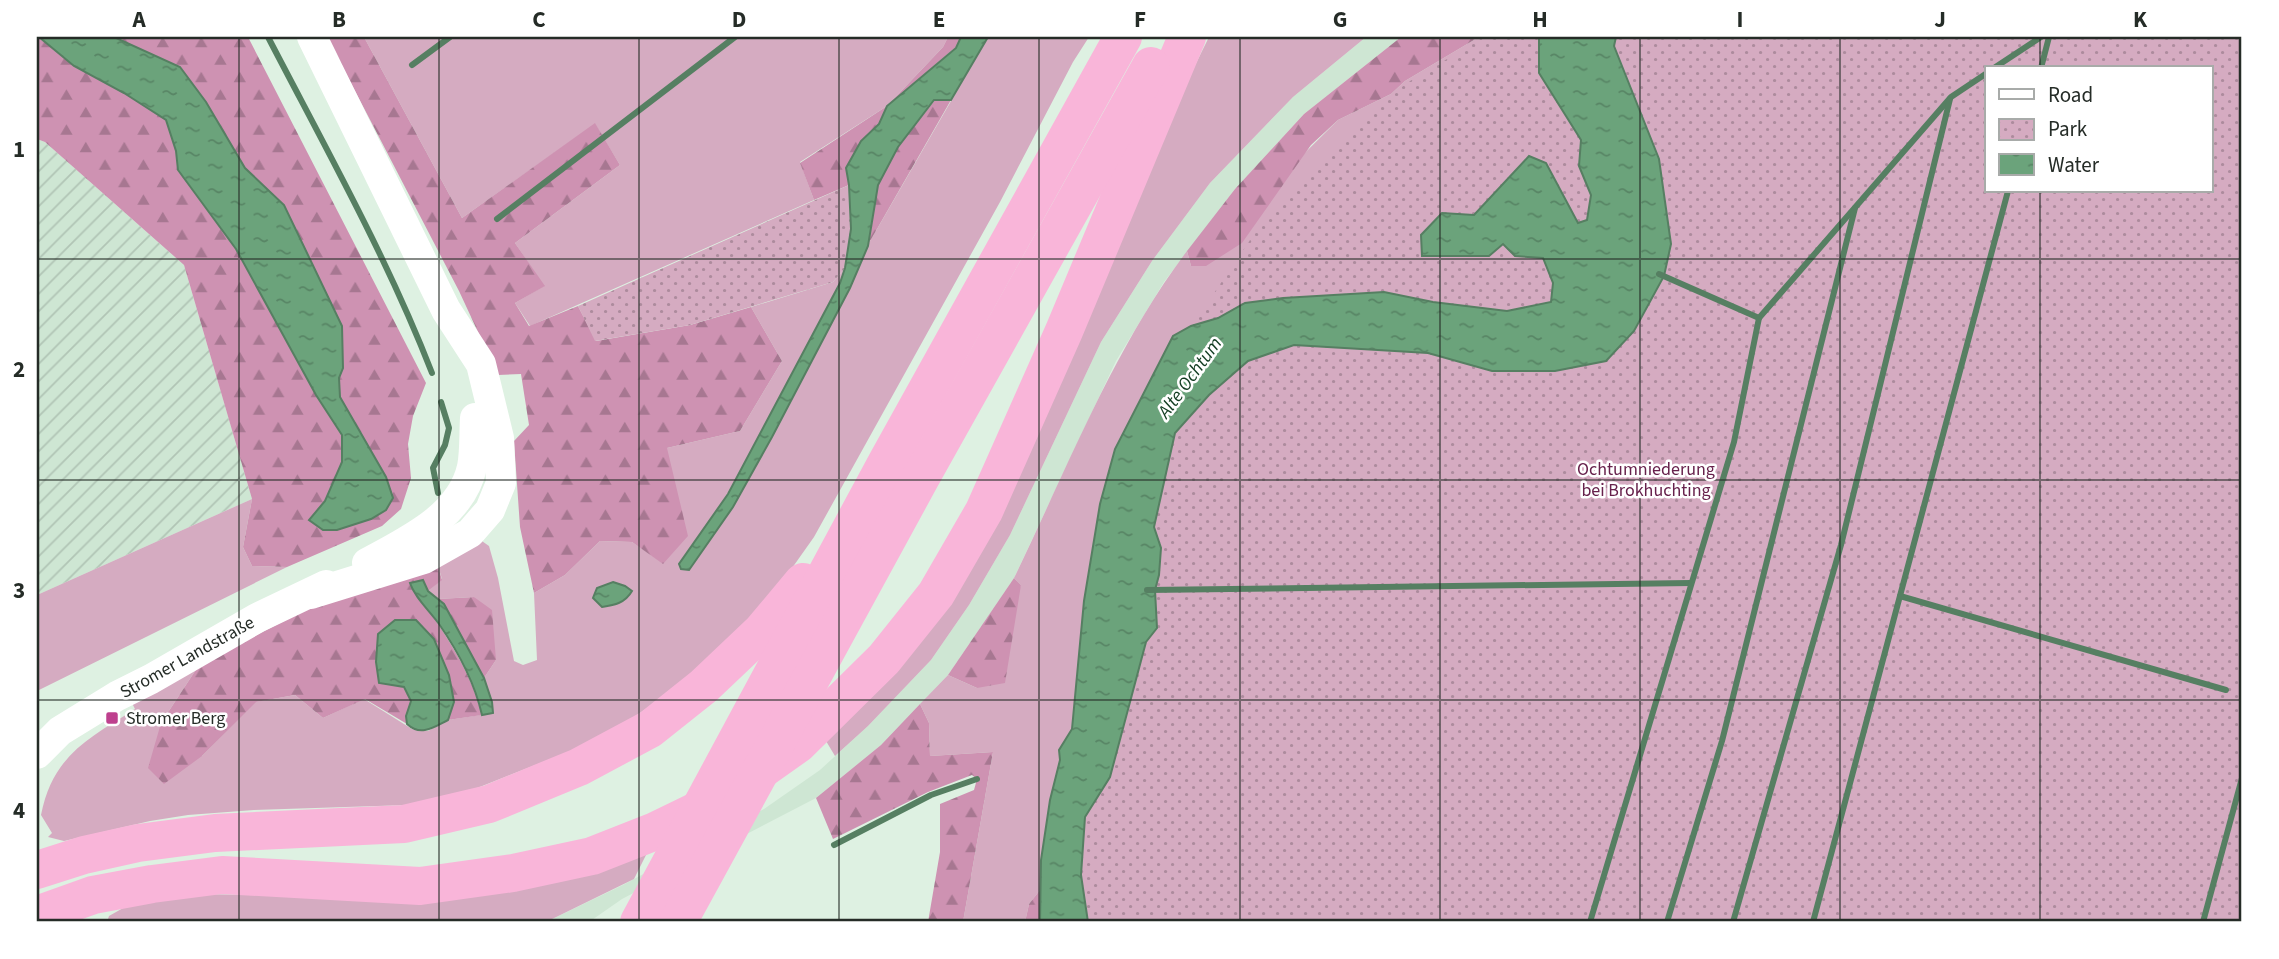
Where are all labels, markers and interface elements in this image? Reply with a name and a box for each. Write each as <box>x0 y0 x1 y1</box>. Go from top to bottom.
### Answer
text: A <box>131 3 146 36</box>
text: B <box>332 3 346 36</box>
text: C <box>532 3 546 36</box>
text: D <box>732 3 746 36</box>
text: E <box>933 3 945 36</box>
text: F <box>1134 3 1146 36</box>
text: G <box>1333 3 1347 36</box>
text: H <box>1532 3 1548 36</box>
text: I <box>1737 3 1743 36</box>
text: J <box>1934 3 1946 36</box>
text: K <box>2133 3 2148 36</box>
legend <box>1985 66 2212 192</box>
text: Road <box>2048 80 2093 110</box>
text: Park <box>2048 114 2088 144</box>
text: 1 <box>13 133 25 166</box>
text: Water <box>2048 150 2100 180</box>
water label: Alte Ochtum <box>1151 332 1229 425</box>
text: 2 <box>13 353 25 386</box>
park label: Ochtumniederung bei Brokhuchting <box>1577 457 1715 503</box>
text: 3 <box>13 574 25 607</box>
street label: Stromer Landstraße <box>116 610 259 705</box>
place label: Stromer Berg <box>126 706 225 731</box>
marker: Stromer Berg <box>104 710 120 726</box>
text: 4 <box>13 794 25 827</box>

